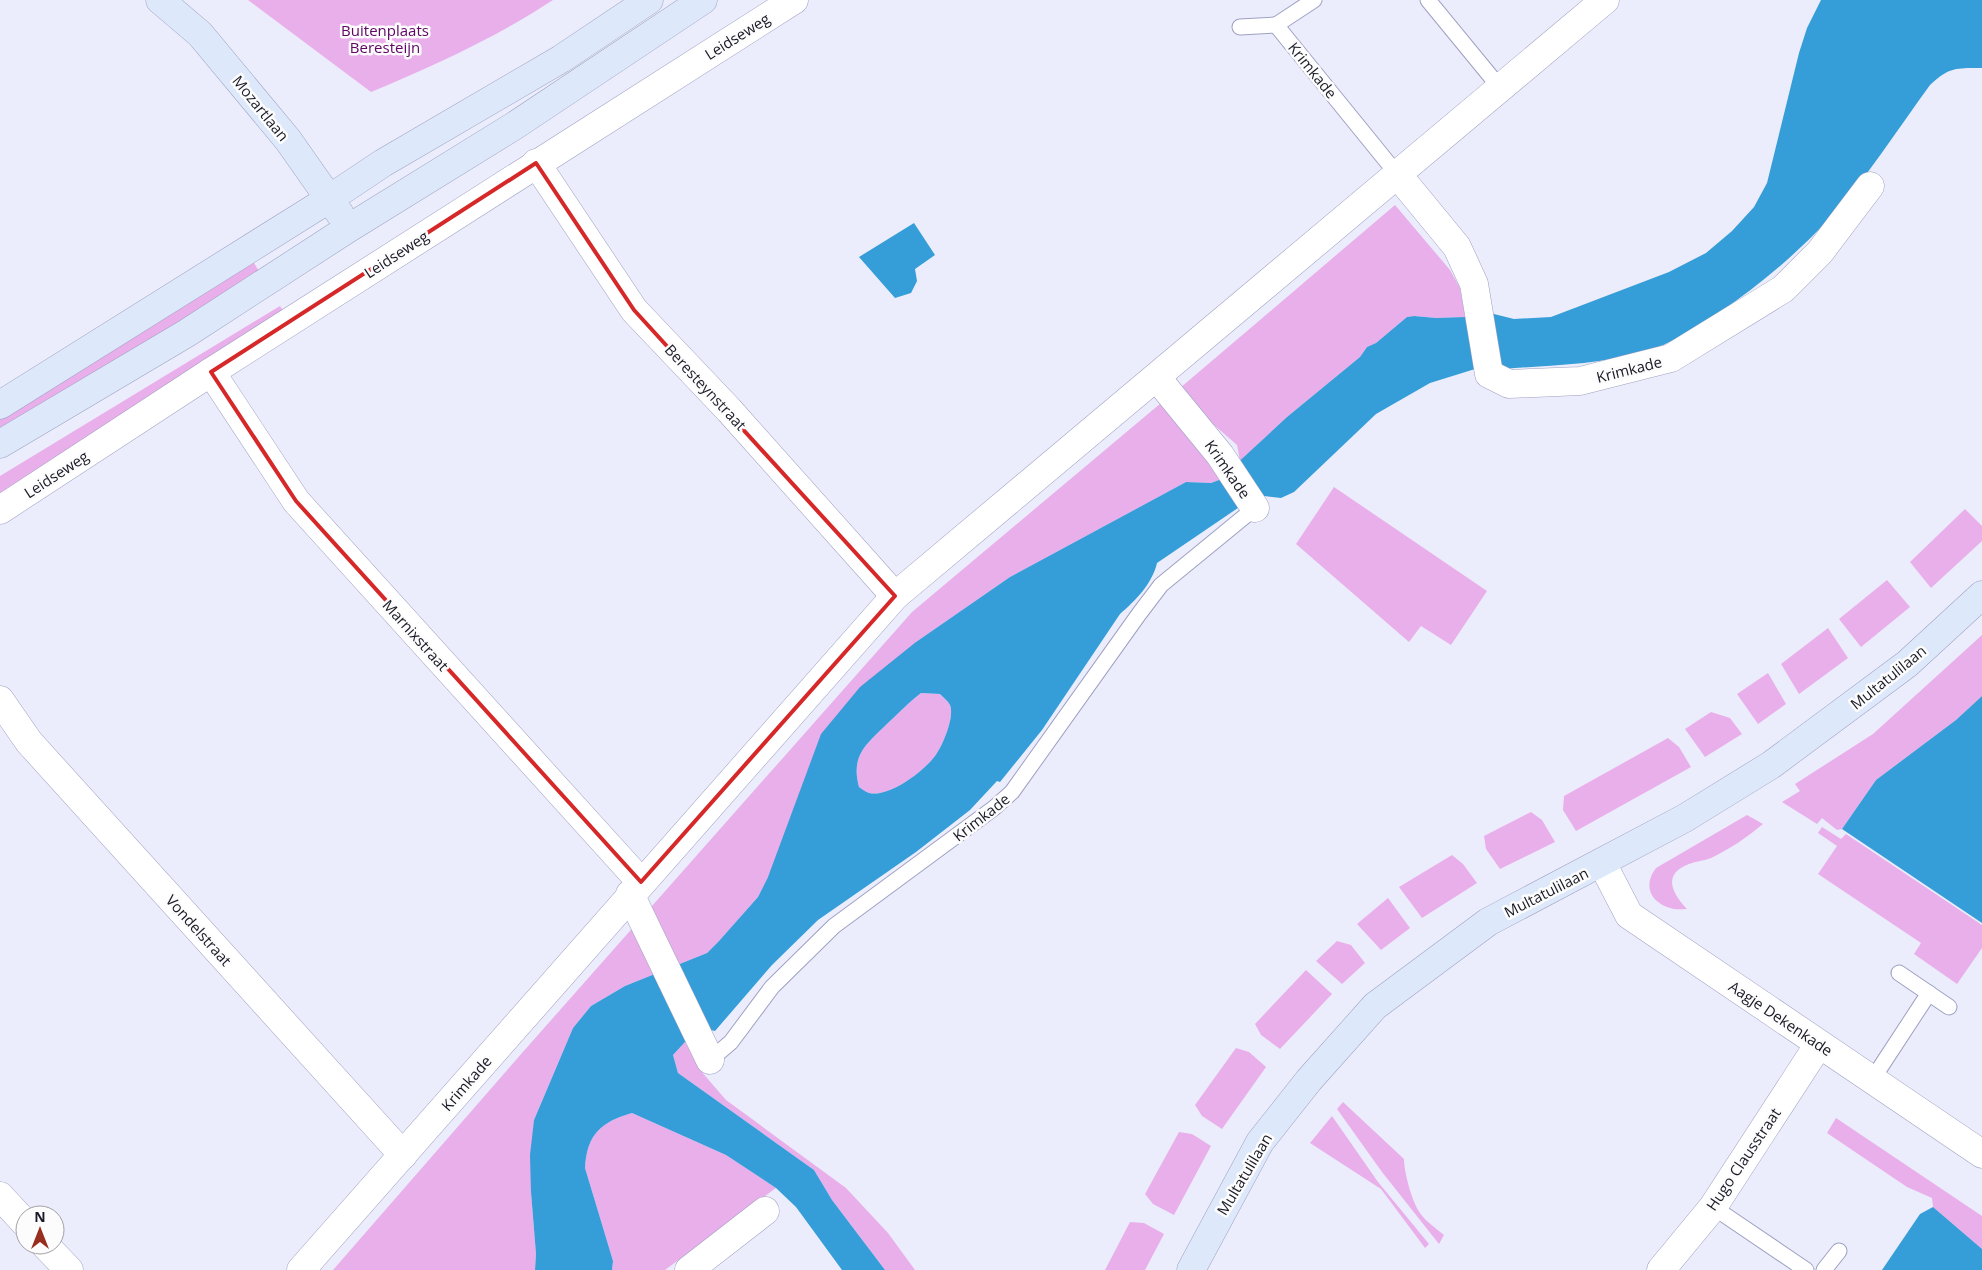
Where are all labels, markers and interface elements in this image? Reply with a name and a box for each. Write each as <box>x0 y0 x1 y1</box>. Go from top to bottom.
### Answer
street label: Leidseweg <box>701 8 773 64</box>
park label: Buitenplaats Beresteijn <box>341 20 429 57</box>
street label: Krimkade <box>1284 38 1342 102</box>
street label: Mozartlaan <box>228 71 294 145</box>
street label: Leidseweg <box>360 226 432 282</box>
street label: Beresteynstraat <box>661 340 751 434</box>
street label: Krimkade <box>1594 351 1664 387</box>
street label: Krimkade <box>1201 436 1255 502</box>
street label: Leidseweg <box>20 446 92 502</box>
street label: Marnixstraat <box>379 595 453 675</box>
street label: Multatulilaan <box>1846 640 1930 714</box>
street label: Krimkade <box>949 789 1013 845</box>
street label: Multatulilaan <box>1501 862 1591 922</box>
street label: Vondelstraat <box>162 890 236 970</box>
street label: Aagje Dekenkade <box>1725 976 1837 1060</box>
street label: Krimkade <box>437 1051 495 1115</box>
street label: Hugo Clausstraat <box>1701 1104 1785 1214</box>
street label: Multatulilaan <box>1212 1129 1276 1219</box>
north arrow <box>15 1205 65 1255</box>
text: N <box>34 1207 46 1226</box>

